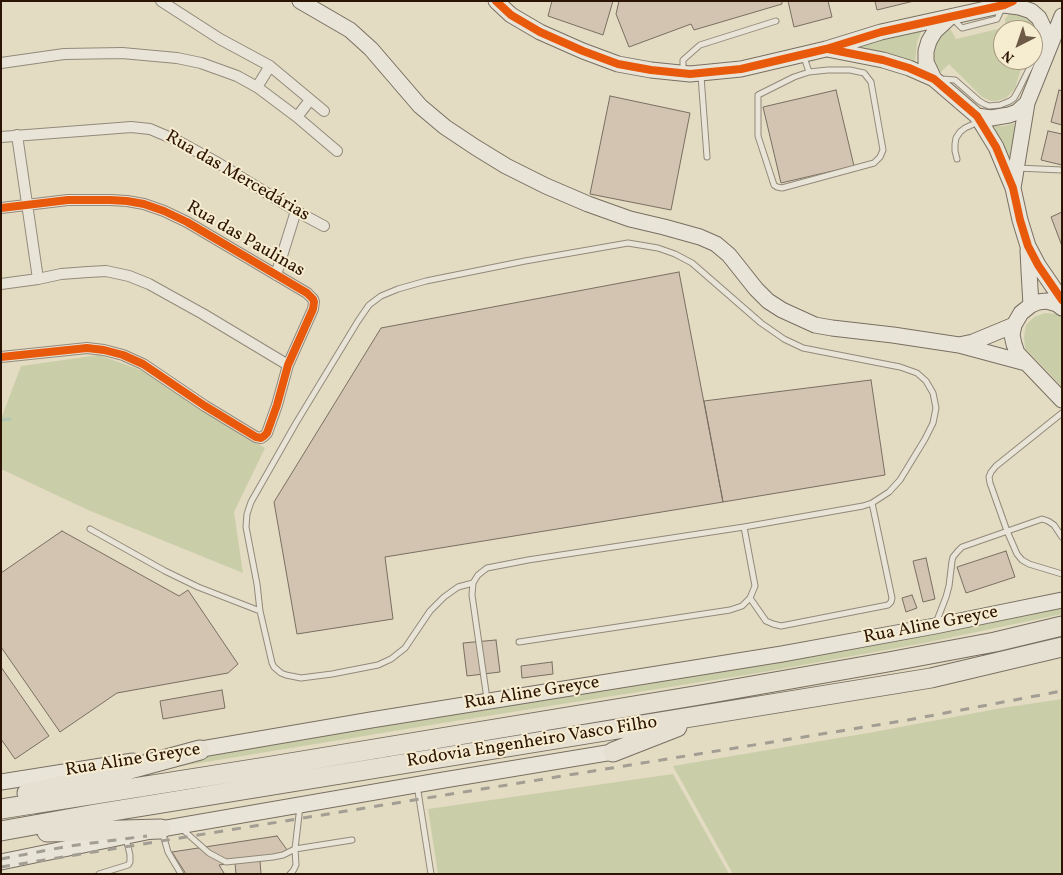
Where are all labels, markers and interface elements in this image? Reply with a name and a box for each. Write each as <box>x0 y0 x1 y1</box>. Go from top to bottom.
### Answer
north arrow <box>993 20 1043 70</box>
text: N <box>998 45 1019 66</box>
street label: Rua das Mercedárias <box>161 127 313 227</box>
street label: Rua das Paulinas <box>182 197 308 283</box>
street label: Rua Aline Greyce <box>862 602 1000 650</box>
street label: Rua Aline Greyce <box>463 673 601 715</box>
street label: Rodovia Engenheiro Vasco Filho <box>405 713 659 773</box>
street label: Rua Aline Greyce <box>64 740 202 782</box>

